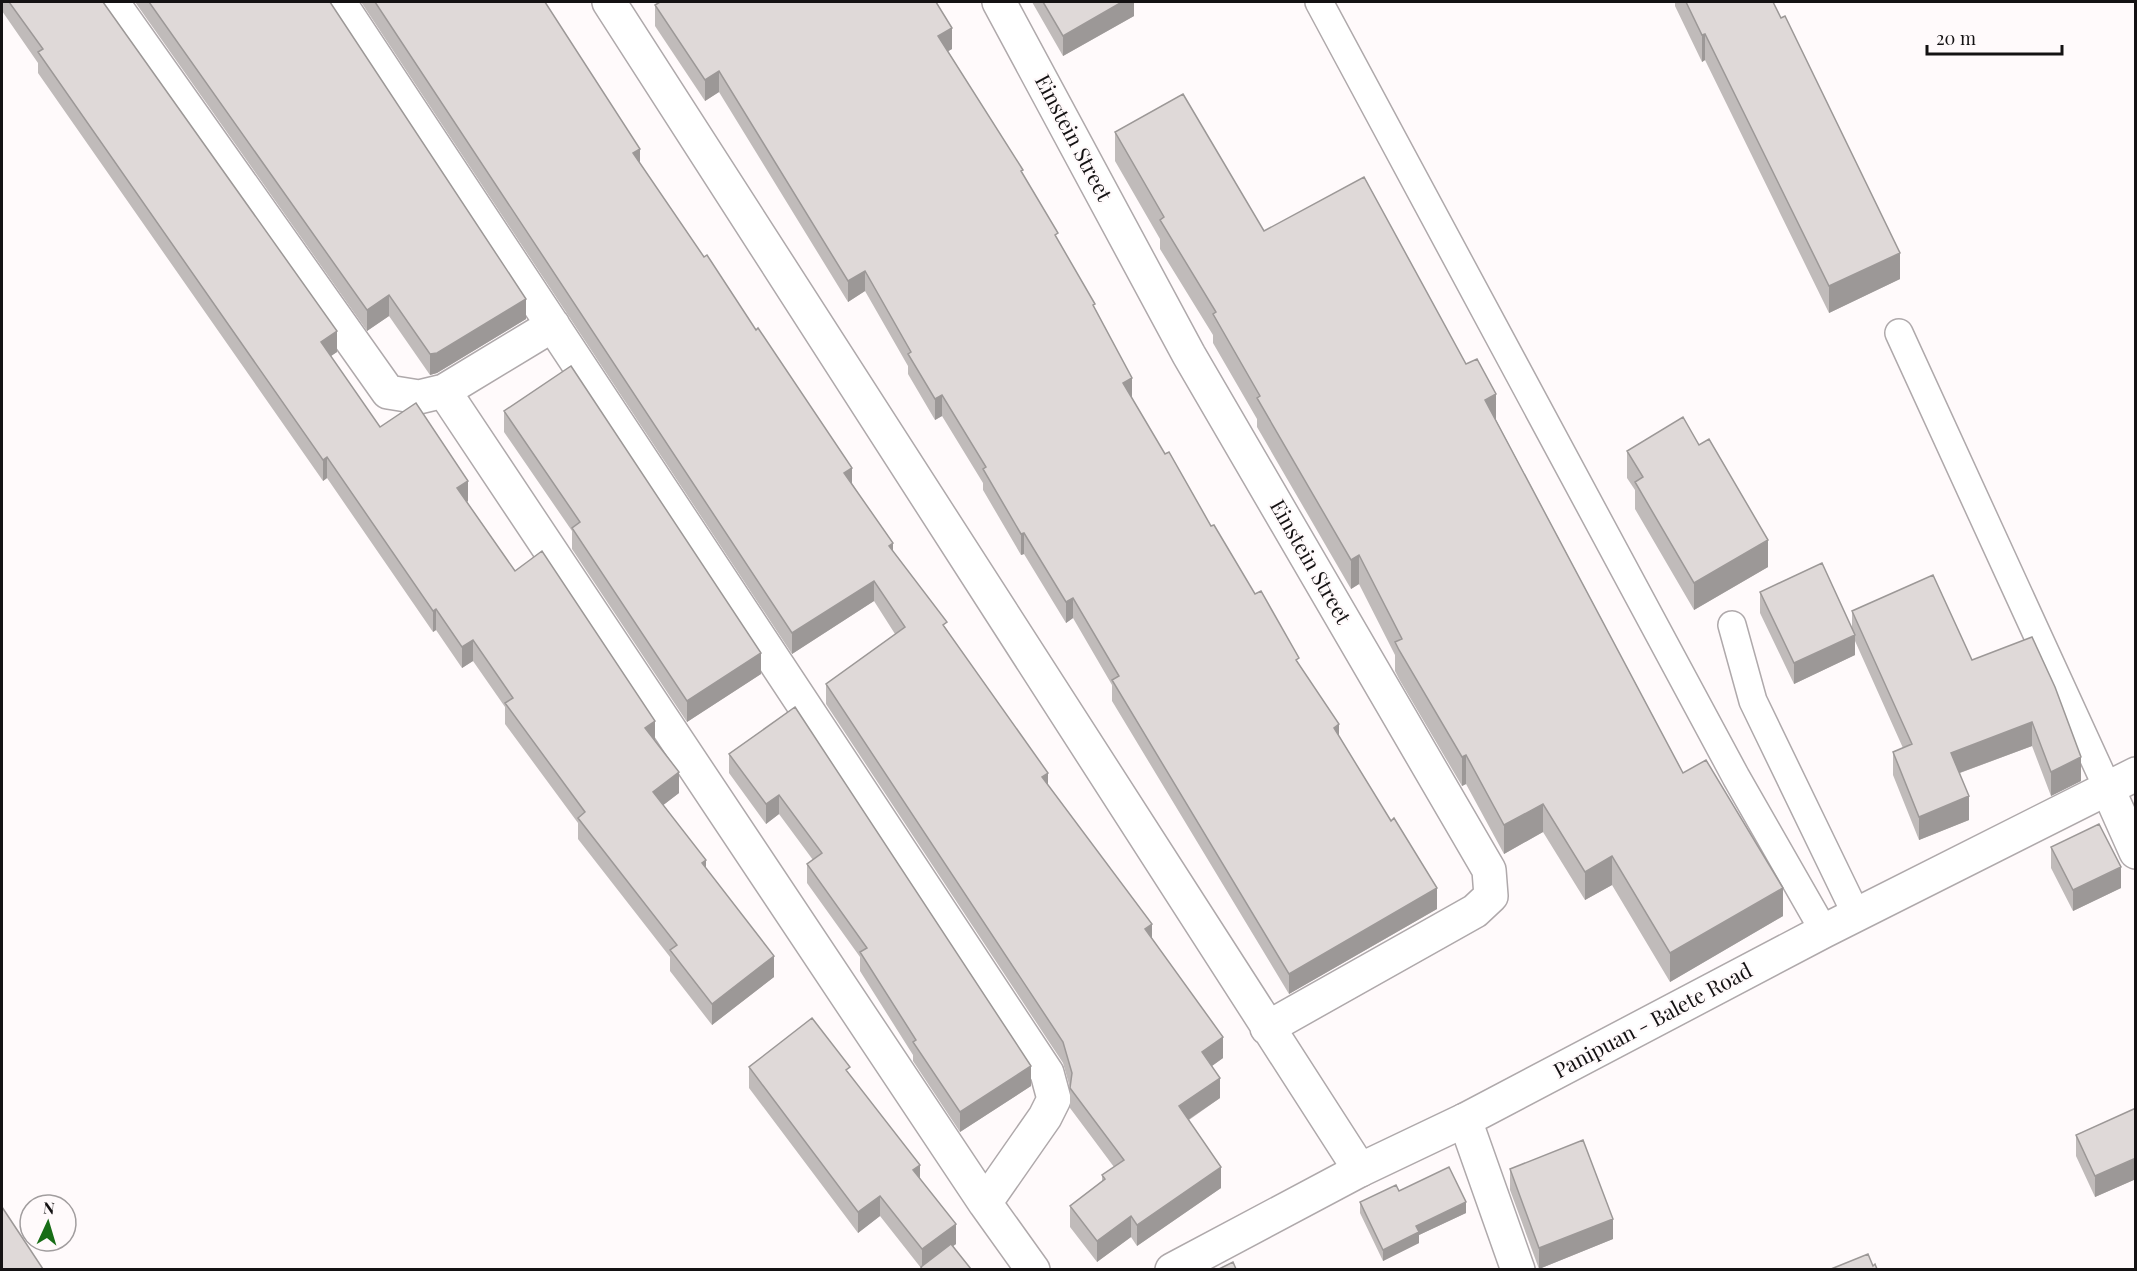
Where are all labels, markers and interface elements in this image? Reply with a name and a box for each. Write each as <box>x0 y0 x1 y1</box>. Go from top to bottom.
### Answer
scale bar <box>1927 18 2062 56</box>
text: 20 m <box>1936 26 1976 50</box>
street label: Einstein Street <box>1030 69 1120 206</box>
street label: Einstein Street <box>1265 494 1359 629</box>
street label: Panipuan - Balete Road <box>1548 955 1756 1083</box>
north arrow <box>18 1193 78 1253</box>
text: N <box>43 1197 56 1218</box>

